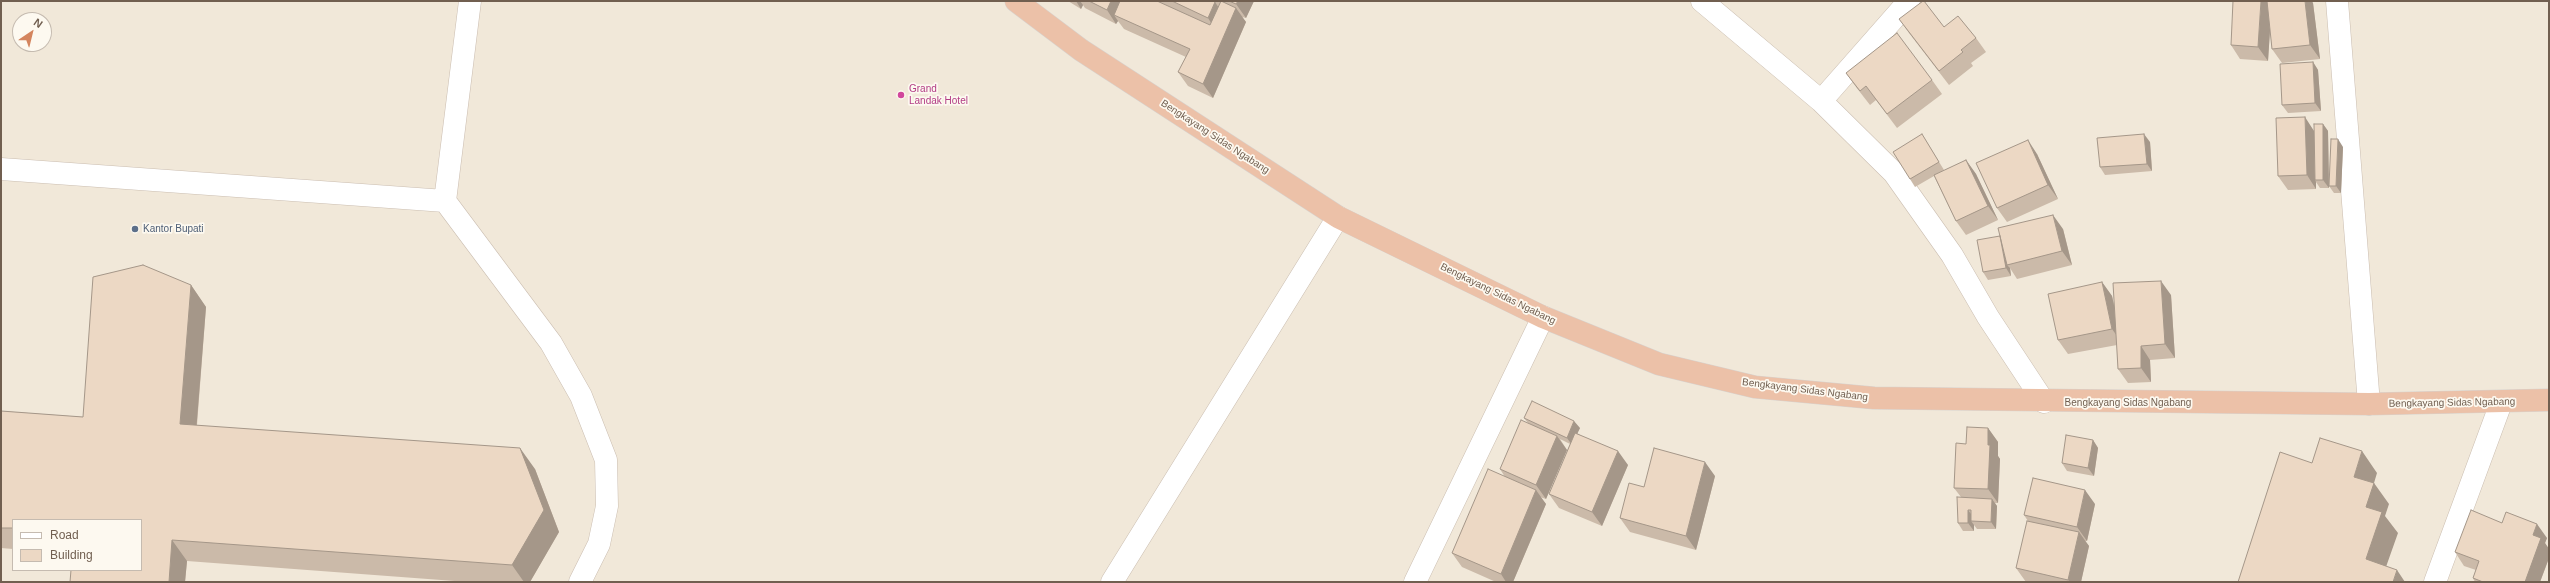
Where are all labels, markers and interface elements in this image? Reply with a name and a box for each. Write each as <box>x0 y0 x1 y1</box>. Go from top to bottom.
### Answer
north arrow <box>12 12 52 52</box>
text: N <box>32 16 45 30</box>
place label: Grand Landak Hotel <box>909 83 968 106</box>
marker: Grand Landak Hotel <box>896 90 906 100</box>
street label: Bengkayang Sidas Ngabang <box>1159 97 1271 177</box>
place label: Kantor Bupati <box>143 223 204 235</box>
marker: Kantor Bupati <box>130 224 140 234</box>
street label: Bengkayang Sidas Ngabang <box>1438 261 1558 327</box>
street label: Bengkayang Sidas Ngabang <box>1741 376 1869 404</box>
street label: Bengkayang Sidas Ngabang <box>2389 396 2515 410</box>
street label: Bengkayang Sidas Ngabang <box>2065 397 2191 409</box>
legend <box>12 519 142 571</box>
text: Road <box>50 528 79 542</box>
text: Building <box>50 548 93 562</box>

